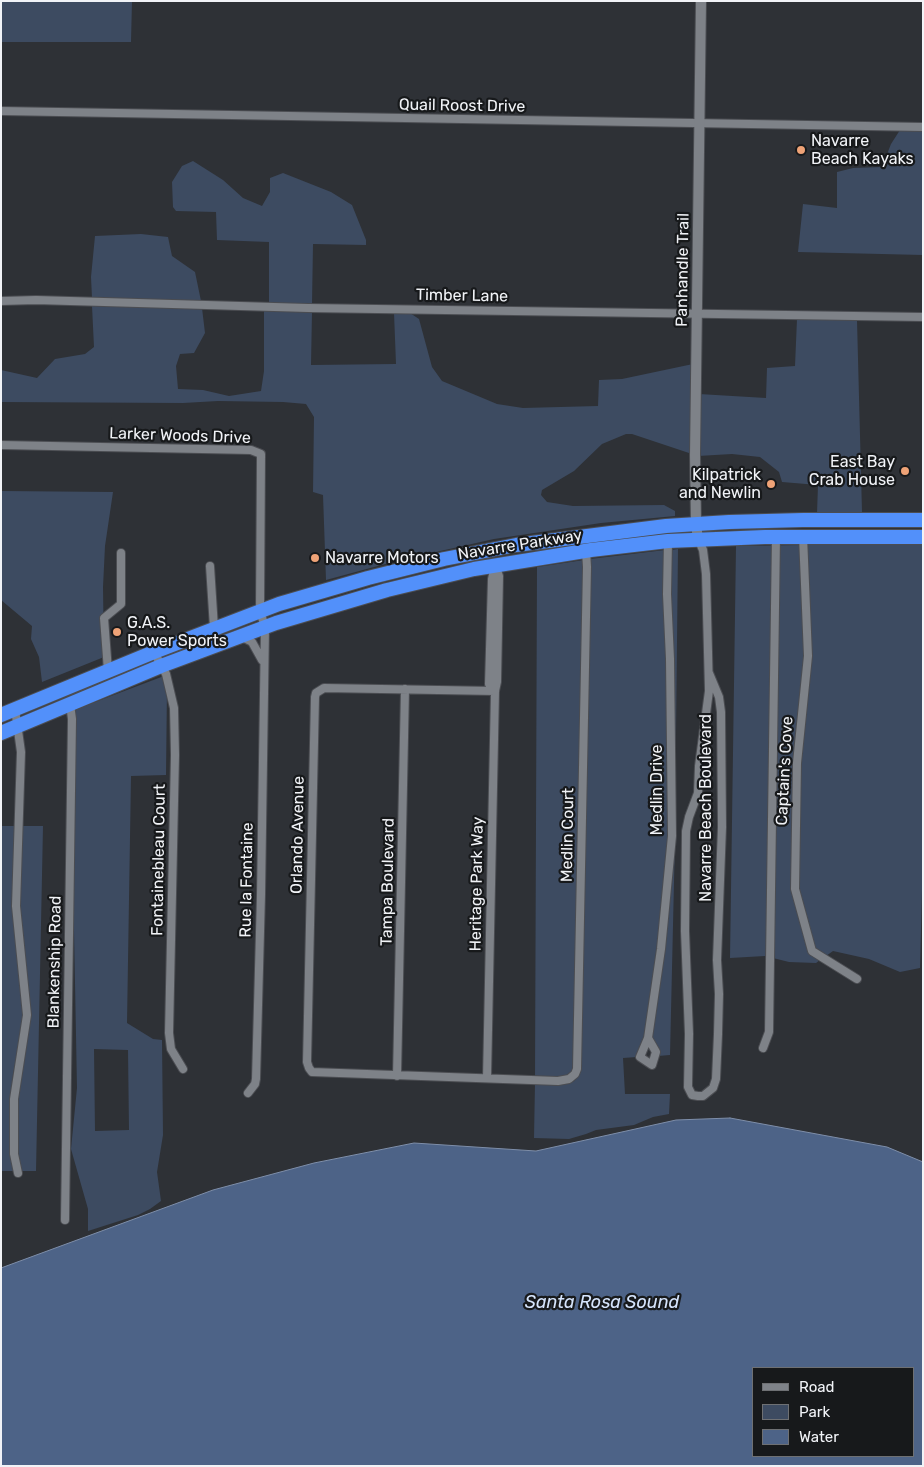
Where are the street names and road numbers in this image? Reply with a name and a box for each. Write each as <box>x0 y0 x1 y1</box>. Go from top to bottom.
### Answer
street label: Quail Roost Drive <box>399 95 525 117</box>
street label: Panhandle Trail <box>672 213 694 327</box>
street label: Timber Lane <box>416 286 508 306</box>
street label: Larker Woods Drive <box>109 424 251 448</box>
street label: Navarre Parkway <box>457 526 583 564</box>
street label: Navarre Beach Boulevard <box>696 714 716 902</box>
street label: Captain's Cove <box>773 716 797 826</box>
street label: Medlin Drive <box>647 744 667 836</box>
street label: Orlando Avenue <box>287 776 309 894</box>
street label: Fontainebleau Court <box>148 784 170 936</box>
street label: Medlin Court <box>558 788 578 882</box>
street label: Heritage Park Way <box>466 816 488 952</box>
street label: Tampa Boulevard <box>377 818 399 946</box>
street label: Rue la Fontaine <box>236 822 258 938</box>
street label: Blankenship Road <box>44 895 66 1029</box>

